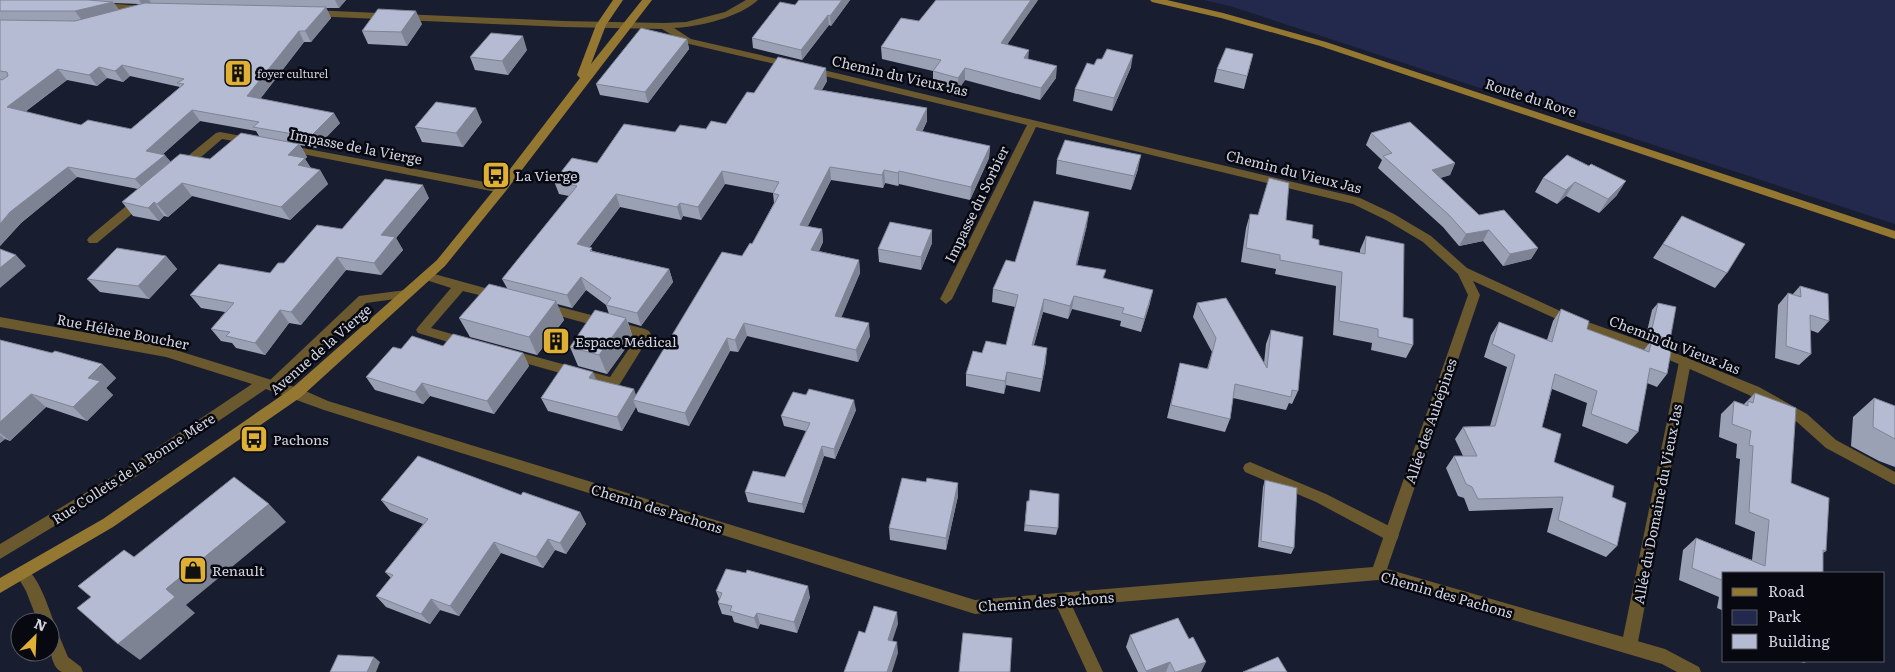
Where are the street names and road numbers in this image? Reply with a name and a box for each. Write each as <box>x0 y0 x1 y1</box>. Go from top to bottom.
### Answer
street label: Chemin du Vieux Jas <box>830 50 970 100</box>
street label: Route du Rove <box>1483 73 1579 121</box>
street label: Impasse de la Vierge <box>288 123 424 169</box>
street label: Impasse du Sorbier <box>939 142 1013 266</box>
street label: Chemin du Vieux Jas <box>1224 144 1364 198</box>
street label: Avenue de la Vierge <box>265 299 375 399</box>
street label: Rue Hélène Boucher <box>55 308 191 354</box>
street label: Chemin du Vieux Jas <box>1607 310 1743 378</box>
street label: Allée des Aubépines <box>1399 356 1461 486</box>
street label: Allée du Domaine du Vieux Jas <box>1628 402 1686 606</box>
street label: Rue Collets de la Bonne Mère <box>48 408 218 528</box>
street label: Chemin des Pachons <box>589 479 725 537</box>
street label: Chemin des Pachons <box>1379 566 1515 622</box>
street label: Chemin des Pachons <box>977 586 1115 616</box>

